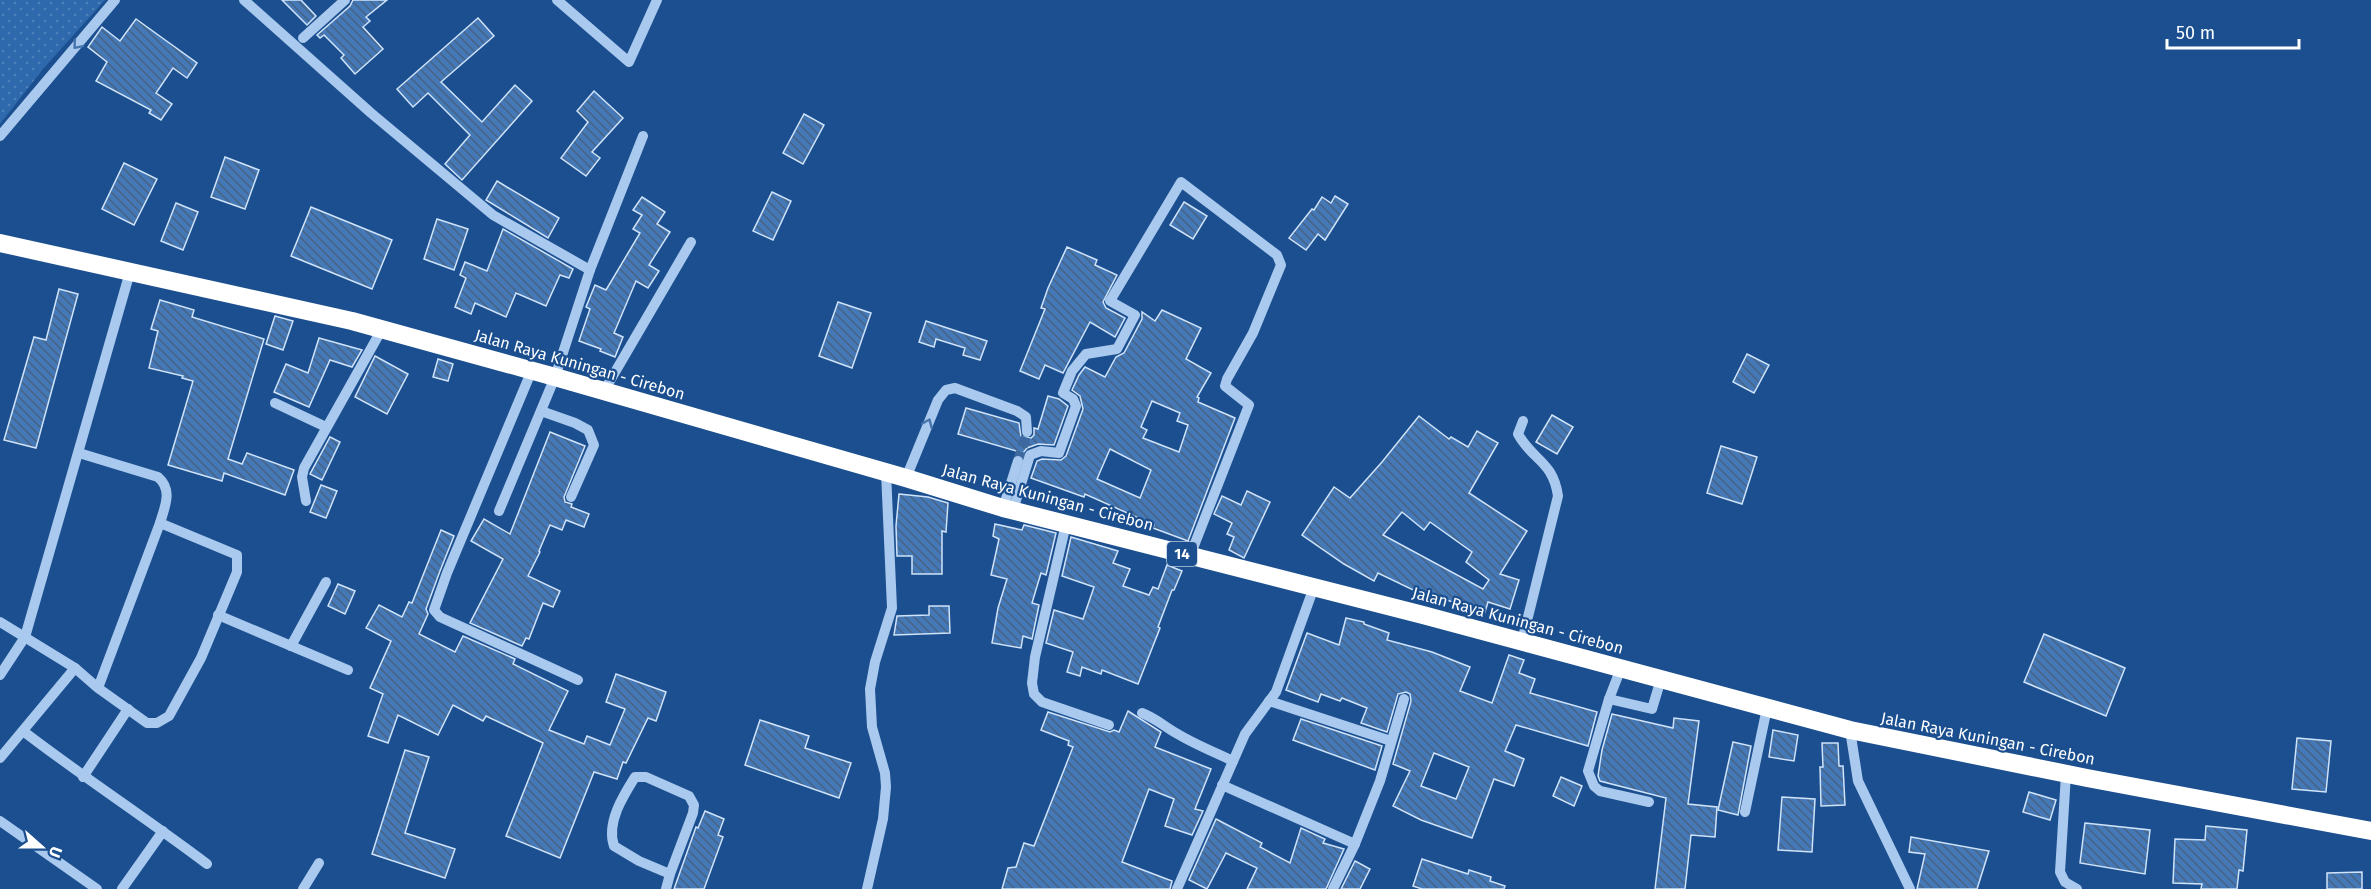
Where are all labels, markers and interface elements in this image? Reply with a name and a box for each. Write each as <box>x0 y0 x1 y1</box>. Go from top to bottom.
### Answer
scale bar <box>2167 12 2299 50</box>
text: 50 m <box>2176 22 2215 44</box>
one-way arrow <box>74 38 85 49</box>
street label: Jalan Raya Kuningan - Cirebon <box>473 325 687 404</box>
one-way arrow <box>921 419 933 430</box>
street label: Jalan Raya Kuningan - Cirebon <box>940 460 1156 535</box>
road number: 14 <box>1167 542 1197 566</box>
street label: Jalan Raya Kuningan - Cirebon <box>1410 583 1626 658</box>
street label: Jalan Raya Kuningan - Cirebon <box>1879 708 2097 769</box>
north arrow <box>12 817 72 877</box>
text: U <box>45 844 66 860</box>

